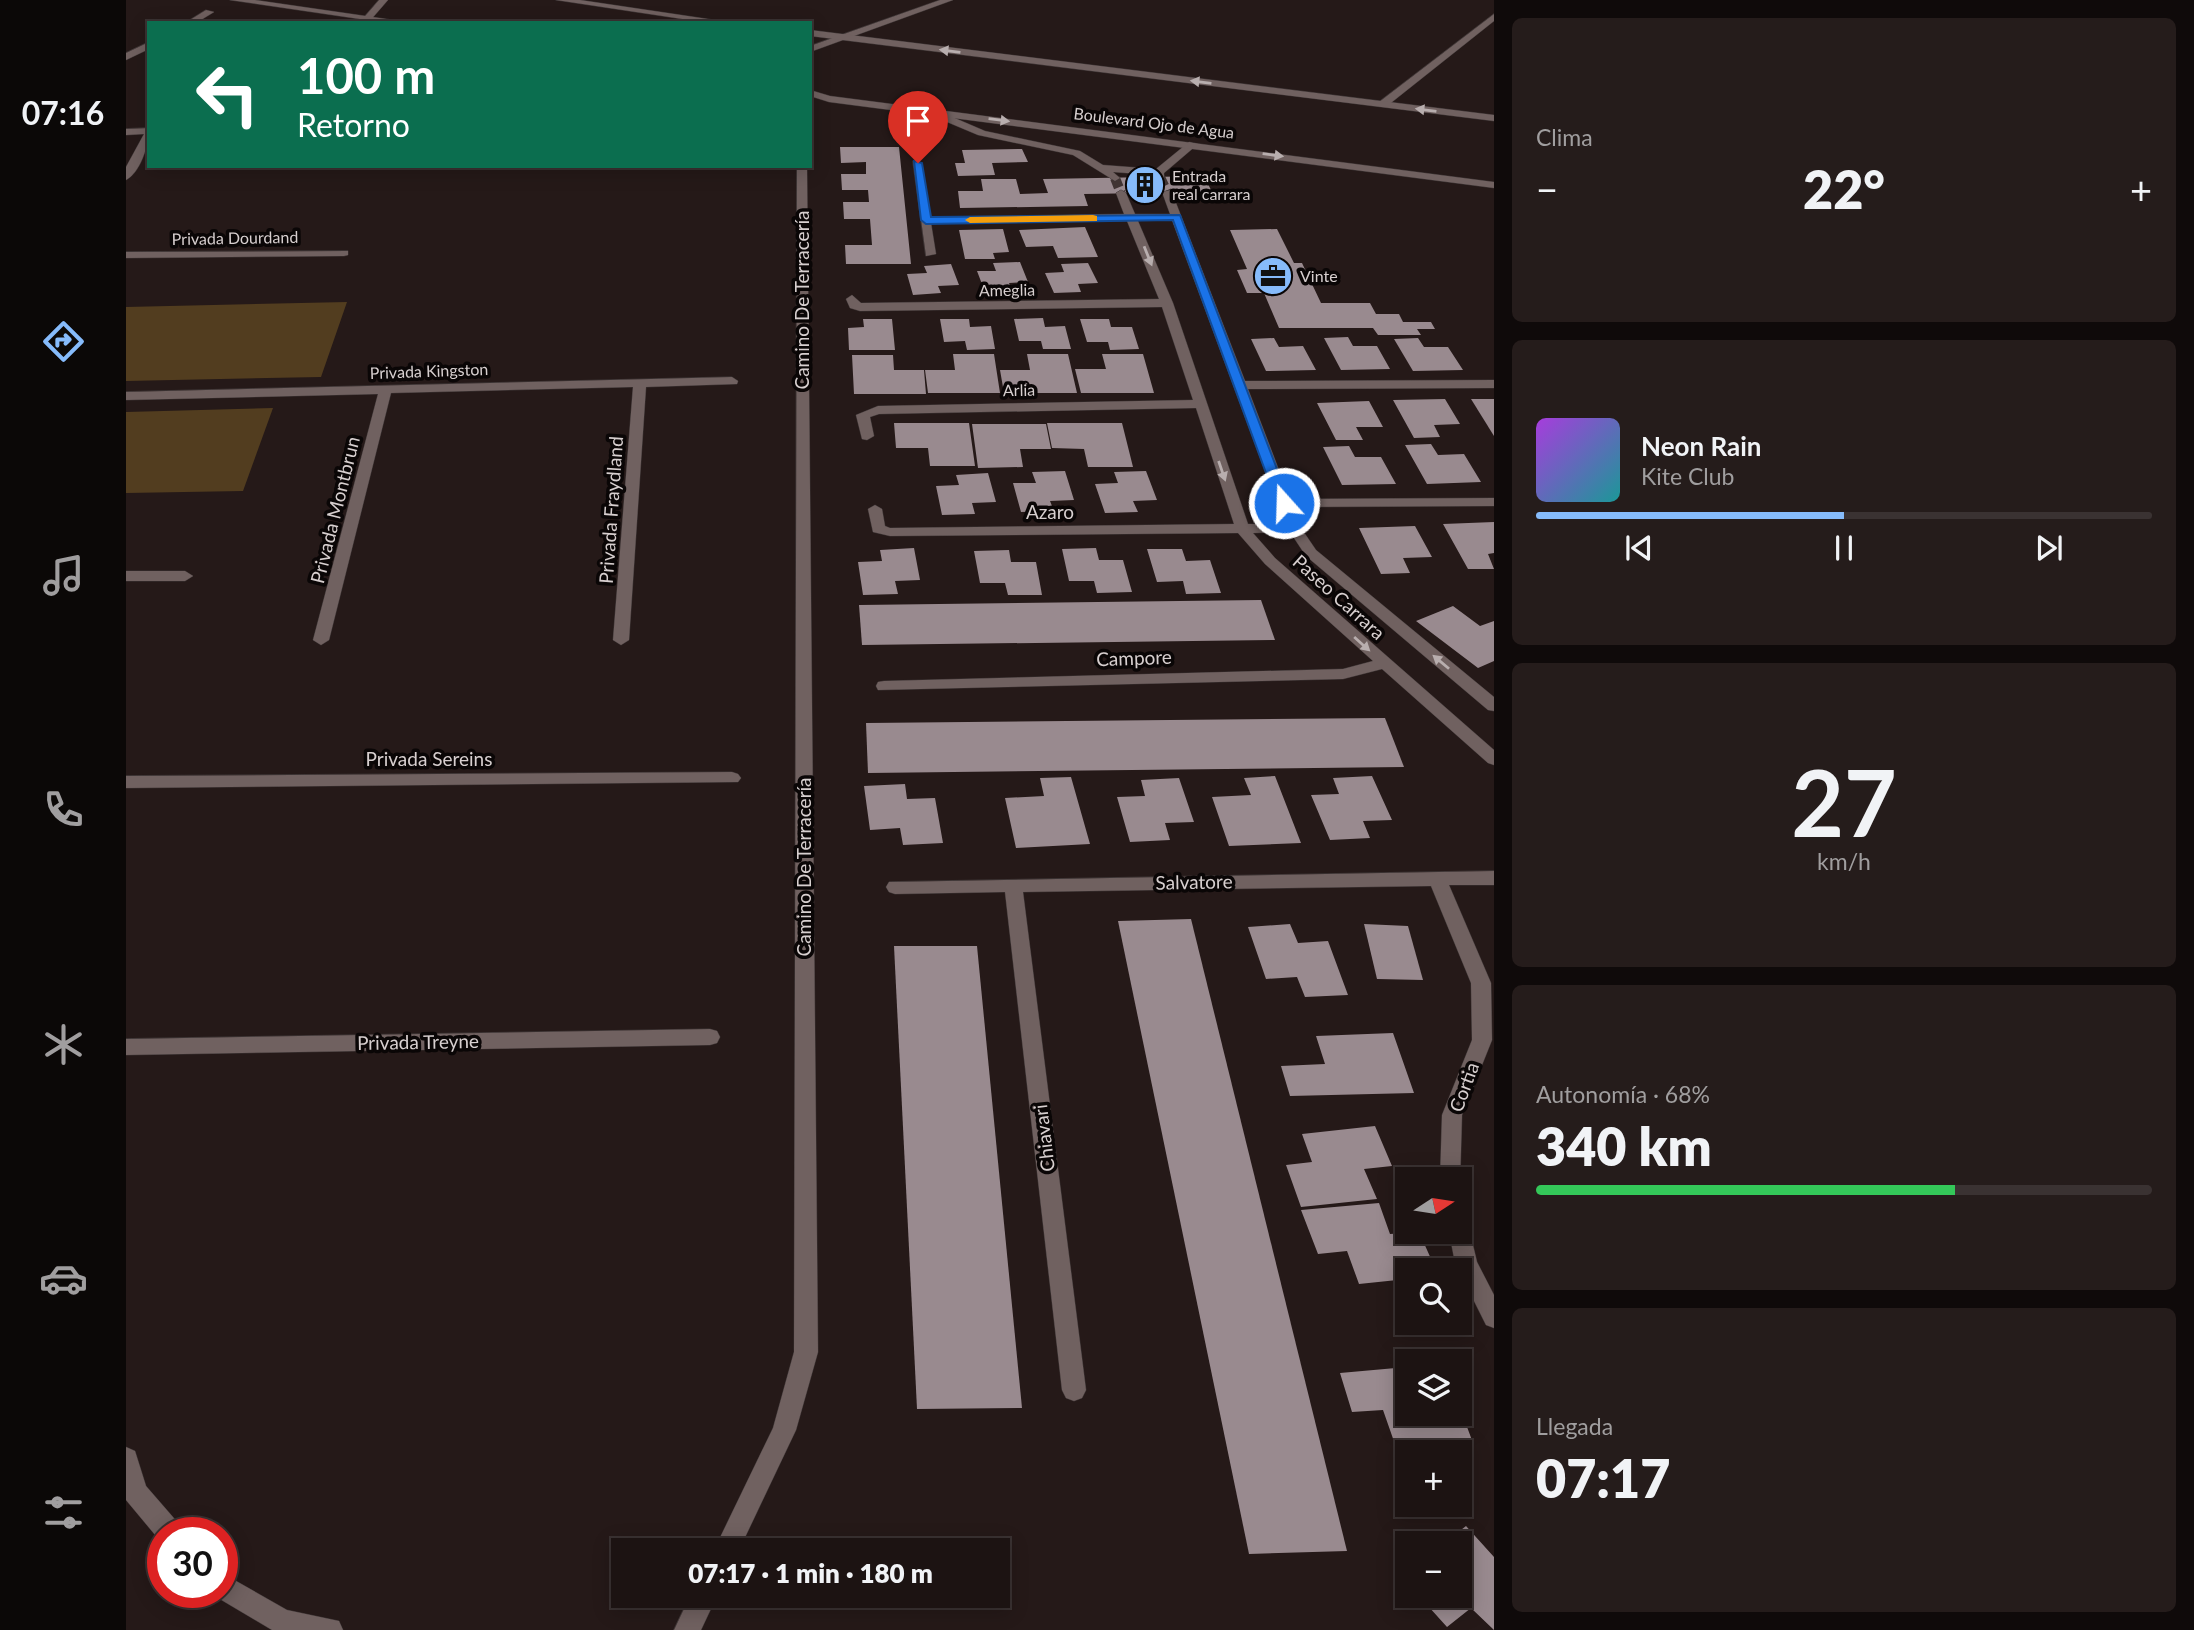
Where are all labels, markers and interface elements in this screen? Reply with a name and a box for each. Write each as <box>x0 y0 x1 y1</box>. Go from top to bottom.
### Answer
one-way arrow <box>939 45 961 56</box>
text: 100 m <box>297 46 435 104</box>
icon: left <box>182 49 273 140</box>
one-way arrow <box>1189 76 1211 87</box>
pin <box>888 91 948 163</box>
text: 07:16 <box>22 93 104 132</box>
icon: arrive <box>899 102 937 140</box>
street label: Boulevard Ojo de Agua <box>1073 103 1235 142</box>
one-way arrow <box>1415 104 1437 115</box>
text: Retorno <box>297 105 410 144</box>
one-way arrow <box>988 115 1010 126</box>
text: Clima <box>1536 123 1593 151</box>
one-way arrow <box>1262 149 1284 160</box>
text: 22° <box>1803 158 1885 220</box>
building icon: Entrada real carrara <box>1124 164 1166 206</box>
place label: Entrada real carrara <box>1172 166 1250 203</box>
text: − <box>1536 166 1558 212</box>
text: + <box>2130 166 2152 212</box>
street label: Camino De Terracería <box>790 210 813 390</box>
street label: Privada Dourdand <box>172 227 298 248</box>
one-way arrow <box>1142 246 1153 267</box>
office icon: Vinte <box>1252 255 1294 297</box>
place label: Vinte <box>1300 266 1338 285</box>
street label: Ameglia <box>979 280 1035 299</box>
icon: directions <box>39 317 88 366</box>
street label: Privada Kingston <box>369 359 489 382</box>
street label: Arlia <box>1003 380 1035 399</box>
text: Neon Rain <box>1641 430 1761 462</box>
street label: Privada Montbrun <box>305 434 364 586</box>
street label: Privada Fraydland <box>594 435 627 585</box>
one-way arrow <box>1217 460 1228 481</box>
text: Kite Club <box>1641 462 1734 490</box>
position arrow <box>1247 466 1321 540</box>
street label: Azaro <box>1026 500 1074 523</box>
icon: previous <box>1620 529 1658 567</box>
icon: pause <box>1825 529 1863 567</box>
icon: next <box>2030 529 2068 567</box>
street label: Paseo Carrara <box>1289 549 1390 644</box>
icon: music <box>39 551 88 600</box>
one-way arrow <box>1353 636 1371 652</box>
street label: Campore <box>1096 645 1172 670</box>
one-way arrow <box>1433 655 1450 670</box>
street label: Privada Sereins <box>366 747 492 770</box>
text: 27 <box>1791 747 1897 856</box>
street label: Camino De Terracería <box>792 777 815 957</box>
icon: phone <box>39 785 88 834</box>
text: km/h <box>1817 847 1871 875</box>
street label: Salvatore <box>1155 869 1233 894</box>
icon: climate <box>39 1020 88 1069</box>
street label: Privada Treyne <box>357 1029 479 1054</box>
street label: Cortia <box>1444 1059 1483 1115</box>
text: Autonomía · 68% <box>1536 1080 1710 1108</box>
street label: Chiavari <box>1028 1103 1059 1173</box>
text: 340 km <box>1536 1115 1712 1177</box>
north arrow <box>1395 1167 1472 1244</box>
map controls <box>1395 1167 1472 1608</box>
icon: car <box>39 1254 88 1303</box>
button: search <box>1395 1258 1472 1335</box>
button: layers <box>1395 1349 1472 1426</box>
text: Llegada <box>1536 1412 1613 1440</box>
button: + <box>1395 1440 1472 1517</box>
text: 07:17 <box>1536 1447 1670 1509</box>
icon: filters <box>39 1488 88 1537</box>
speed limit sign: 30 <box>147 1517 238 1608</box>
button: − <box>1395 1531 1472 1608</box>
text: 07:17 · 1 min · 180 m <box>688 1557 933 1589</box>

